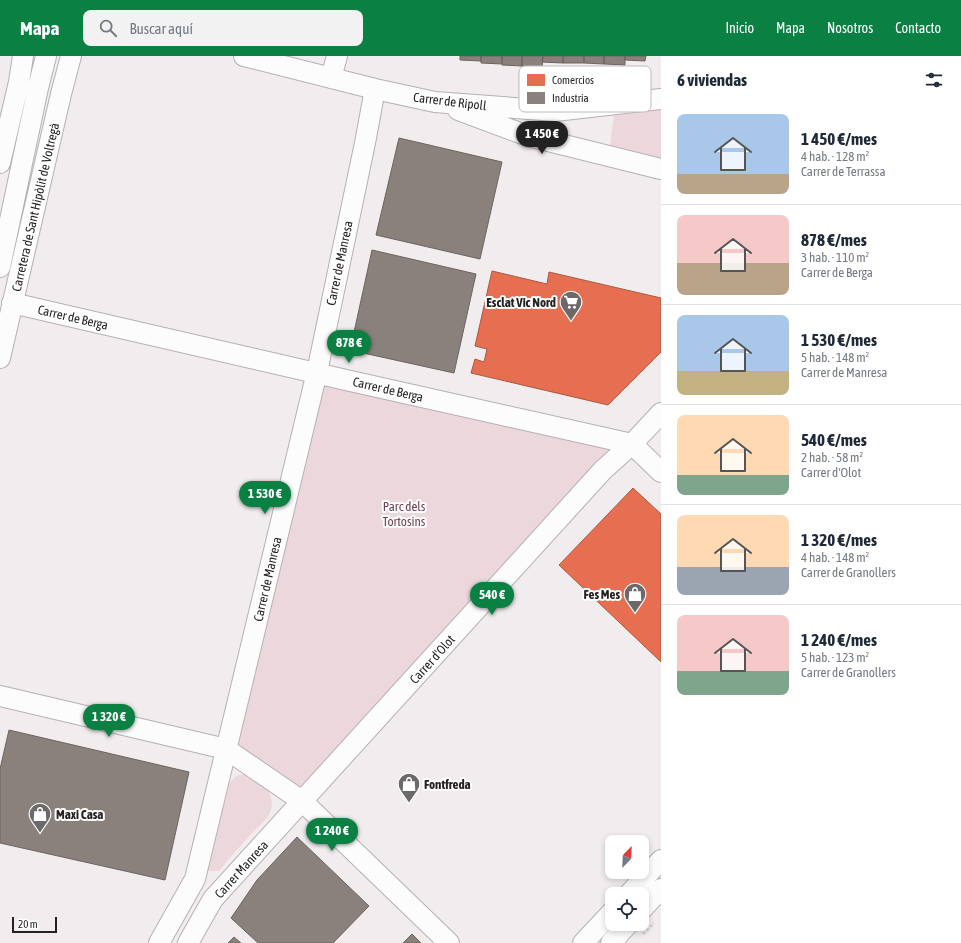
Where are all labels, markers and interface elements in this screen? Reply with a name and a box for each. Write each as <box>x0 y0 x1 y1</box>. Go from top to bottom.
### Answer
search box <box>83 10 363 46</box>
text: Mapa <box>20 17 59 39</box>
icon: search <box>97 17 119 39</box>
text: Buscar aquí <box>129 20 193 37</box>
text: Inicio <box>725 20 754 36</box>
text: Mapa <box>776 20 805 36</box>
text: Nosotros <box>827 20 873 36</box>
text: Contacto <box>895 20 941 36</box>
legend <box>519 66 651 112</box>
icon: filters <box>923 69 945 91</box>
text: 6 viviendas <box>677 70 747 90</box>
text: Comercios <box>552 74 594 86</box>
street label: Carrer de Ripoll <box>413 90 488 113</box>
text: Industria <box>552 92 589 104</box>
street label: Carretera de Sant Hipòlit de Voltregà <box>9 121 62 293</box>
pin: 1 450 € <box>505 121 579 155</box>
text: 1 450 € <box>525 126 559 141</box>
text: 1 450 €/mes <box>801 129 877 149</box>
icon: home <box>709 130 757 178</box>
text: 4 hab. · 128 m² <box>801 149 869 164</box>
text: Carrer de Terrassa <box>801 164 885 179</box>
street label: Carrer de Manresa <box>323 219 356 307</box>
text: 878 €/mes <box>801 230 867 250</box>
icon: home <box>709 231 757 279</box>
text: 3 hab. · 110 m² <box>801 250 869 265</box>
text: Carrer de Berga <box>801 265 873 280</box>
supermarket icon: Esclat Vic Nord <box>558 289 584 322</box>
place label: Esclat Vic Nord <box>486 295 556 310</box>
street label: Carrer de Berga <box>36 302 110 333</box>
pin: 878 € <box>321 330 377 364</box>
text: 1 530 €/mes <box>801 330 877 350</box>
icon: home <box>709 331 757 379</box>
text: 878 € <box>336 335 362 350</box>
text: 5 hab. · 148 m² <box>801 350 869 365</box>
text: Carrer de Manresa <box>801 365 887 380</box>
street label: Carrer de Berga <box>351 374 425 405</box>
text: 540 €/mes <box>801 430 867 450</box>
icon: home <box>709 431 757 479</box>
text: 2 hab. · 58 m² <box>801 450 863 465</box>
text: Carrer d'Olot <box>801 465 861 480</box>
pin: 1 530 € <box>228 481 302 515</box>
text: 1 530 € <box>248 486 282 501</box>
park label: Parc dels Tortosins <box>383 499 426 529</box>
text: 1 320 €/mes <box>801 530 877 550</box>
icon: home <box>709 531 757 579</box>
street label: Carrer de Manresa <box>250 535 285 623</box>
text: 4 hab. · 148 m² <box>801 550 869 565</box>
text: Carrer de Granollers <box>801 565 896 580</box>
shop icon: Fes Mes <box>622 581 648 614</box>
pin: 540 € <box>464 582 520 616</box>
text: 540 € <box>479 587 505 602</box>
place label: Fes Mes <box>584 587 620 602</box>
text: 1 240 €/mes <box>801 630 877 650</box>
icon: home <box>709 631 757 679</box>
street label: Carrer d'Olot <box>407 632 458 687</box>
text: 5 hab. · 123 m² <box>801 650 869 665</box>
text: Carrer de Granollers <box>801 665 896 680</box>
pin: 1 320 € <box>72 704 146 738</box>
text: 1 320 € <box>92 709 126 724</box>
shop icon: Fontfreda <box>396 771 422 804</box>
place label: Fontfreda <box>424 777 471 792</box>
shop icon: Maxi Casa <box>27 801 53 834</box>
place label: Maxi Casa <box>56 807 103 822</box>
pin: 1 240 € <box>295 818 369 852</box>
text: 1 240 € <box>315 823 349 838</box>
north arrow <box>605 835 649 879</box>
map controls <box>605 835 649 931</box>
street label: Carrer Manresa <box>212 837 271 901</box>
button: locate <box>605 887 649 931</box>
scale bar <box>12 915 57 934</box>
text: 20 m <box>18 918 38 930</box>

